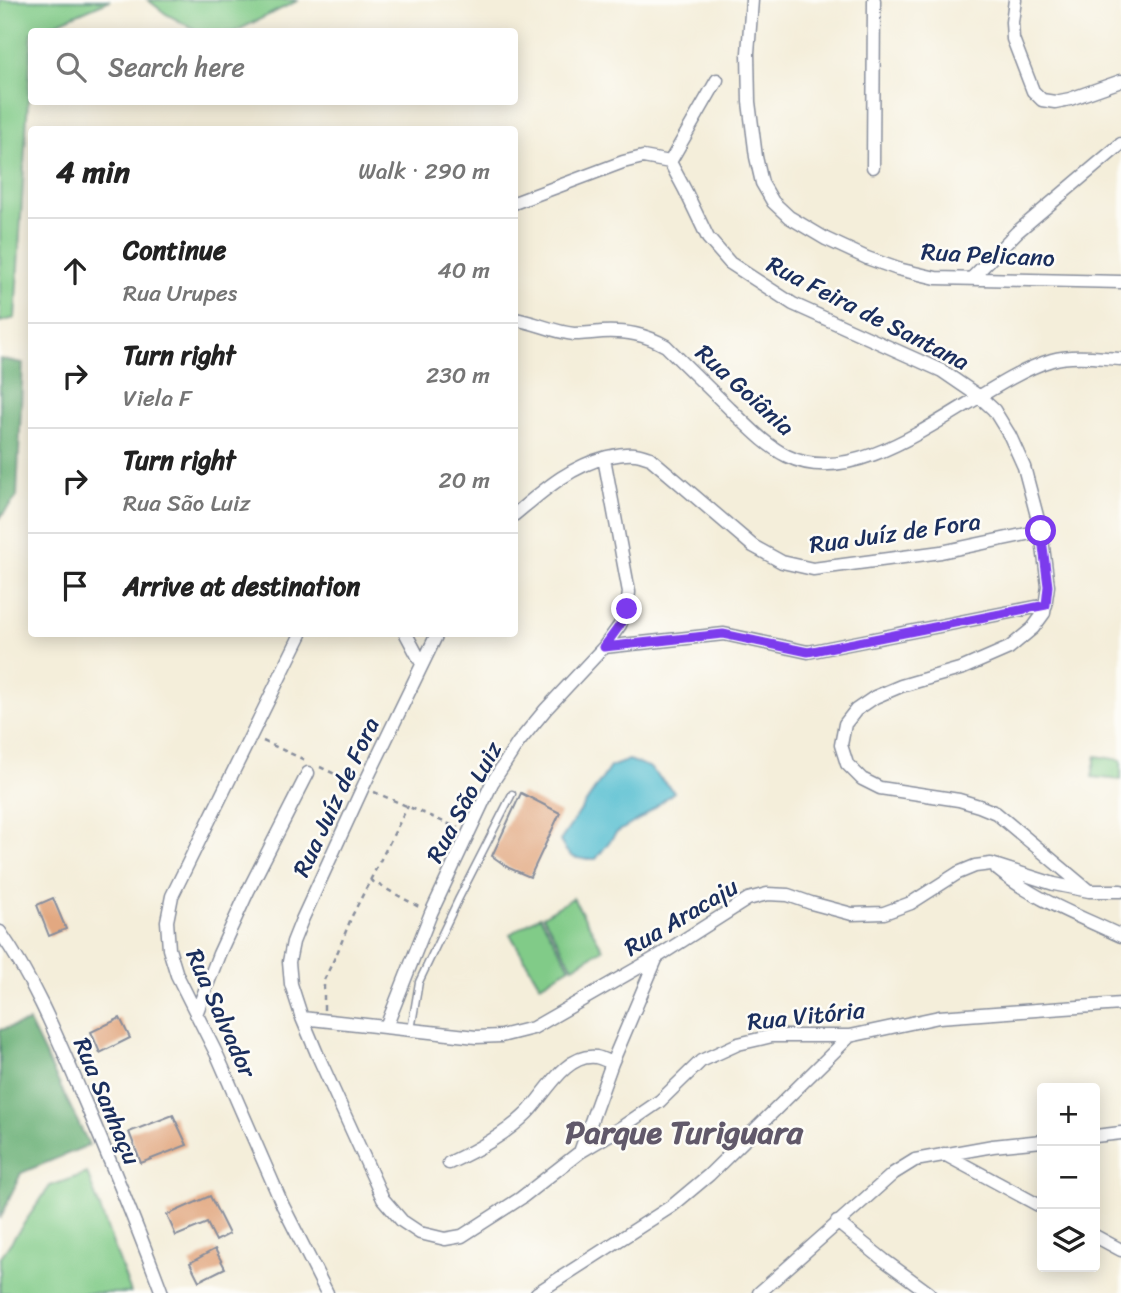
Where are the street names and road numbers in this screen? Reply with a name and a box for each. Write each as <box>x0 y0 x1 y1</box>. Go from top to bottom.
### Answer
street label: Rua Pelicano <box>920 231 1056 279</box>
street label: Rua Feira de Santana <box>759 244 977 382</box>
street label: Rua Goiânia <box>685 333 805 447</box>
street label: Rua Juíz de Fora <box>807 500 983 566</box>
street label: Rua Juíz de Fora <box>281 710 391 884</box>
street label: Rua São Luiz <box>414 733 514 871</box>
street label: Rua Aracaju <box>616 866 746 968</box>
street label: Rua Salvador <box>174 942 269 1086</box>
street label: Rua Vitória <box>745 989 868 1043</box>
street label: Rua Sanhaçu <box>61 1031 153 1172</box>

